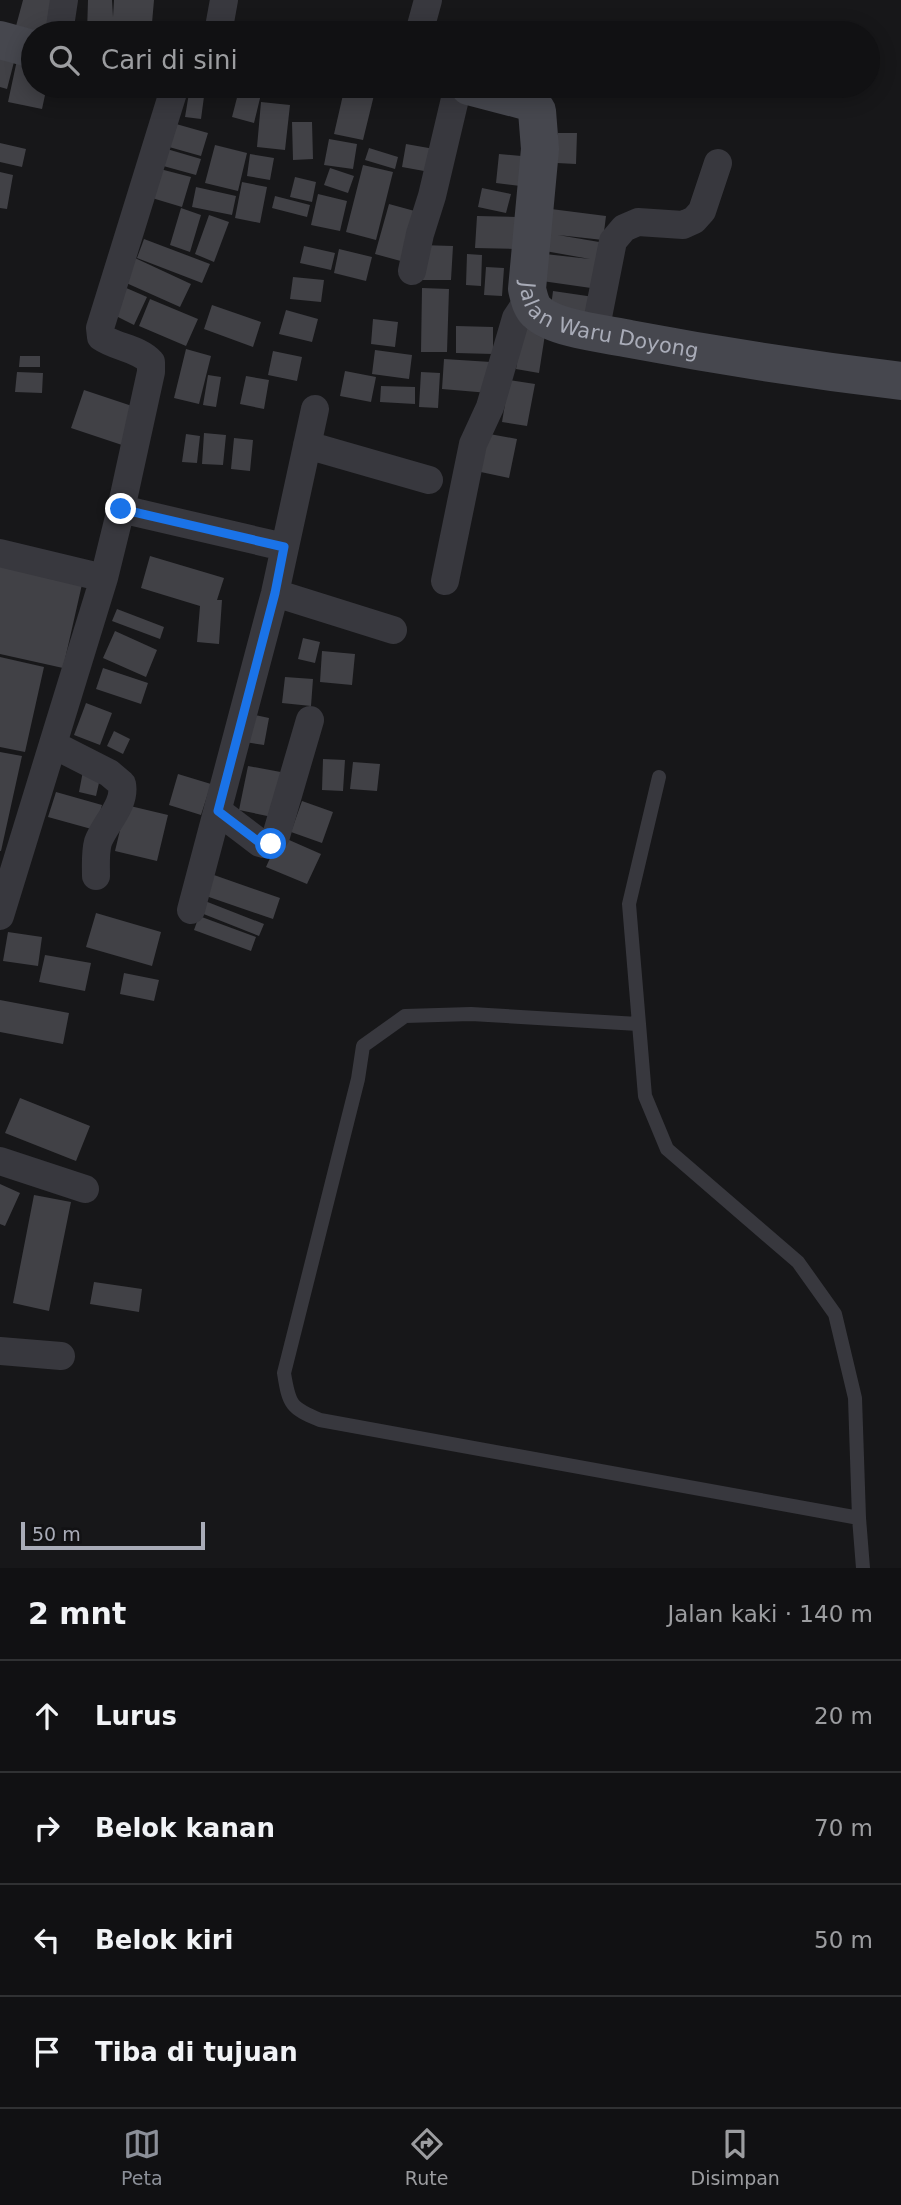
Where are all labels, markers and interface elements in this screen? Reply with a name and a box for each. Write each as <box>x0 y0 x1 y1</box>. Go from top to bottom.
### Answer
search box <box>21 21 880 98</box>
icon: search <box>45 41 83 79</box>
text: Cari di sini <box>101 45 238 75</box>
street label: Jalan Waru Doyong <box>515 279 700 363</box>
route end <box>105 493 136 524</box>
route start <box>255 828 286 859</box>
scale bar <box>21 1519 205 1551</box>
text: 50 m <box>32 1523 81 1545</box>
text: 2 mnt <box>28 1596 126 1631</box>
text: Jalan kaki · 140 m <box>667 1601 873 1627</box>
icon: ahead <box>28 1697 66 1735</box>
text: Lurus <box>95 1701 177 1731</box>
text: 20 m <box>814 1703 873 1729</box>
icon: right <box>28 1809 66 1847</box>
text: Belok kanan <box>95 1813 275 1843</box>
text: 70 m <box>814 1815 873 1841</box>
icon: left <box>28 1921 66 1959</box>
text: Belok kiri <box>95 1925 234 1955</box>
text: 50 m <box>814 1927 873 1953</box>
icon: arrive <box>28 2033 66 2071</box>
text: Tiba di tujuan <box>95 2037 298 2067</box>
tab: Peta <box>121 2125 163 2189</box>
tab: Rute <box>405 2125 448 2189</box>
tab: Disimpan <box>691 2125 780 2189</box>

